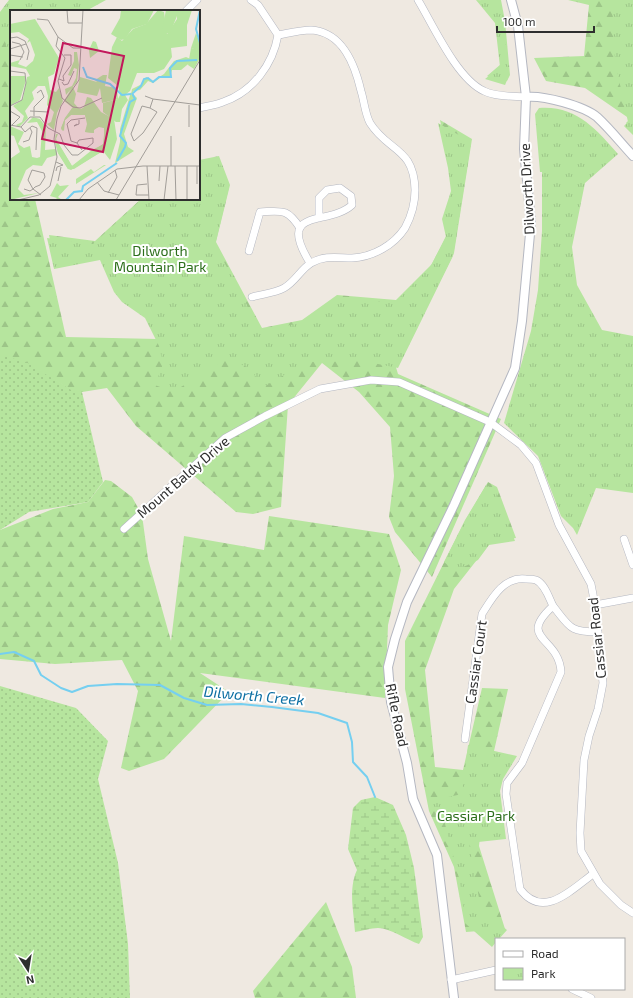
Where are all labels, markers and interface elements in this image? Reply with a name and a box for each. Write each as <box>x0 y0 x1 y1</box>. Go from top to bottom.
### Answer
scale bar <box>497 8 594 34</box>
inset map <box>10 10 200 200</box>
text: 100 m <box>503 14 535 28</box>
street label: Dilworth Drive <box>516 143 537 235</box>
park label: Dilworth Mountain Park <box>114 242 206 275</box>
street label: Mount Baldy Drive <box>133 432 232 521</box>
street label: Cassiar Road <box>584 597 609 680</box>
street label: Cassiar Court <box>461 619 490 705</box>
water label: Dilworth Creek <box>203 682 305 708</box>
street label: Rifle Road <box>382 682 412 748</box>
park label: Cassiar Park <box>437 807 515 824</box>
legend <box>495 938 625 990</box>
text: Road <box>531 946 559 960</box>
north arrow <box>8 950 48 990</box>
text: Park <box>531 966 556 980</box>
text: N <box>25 973 35 987</box>

